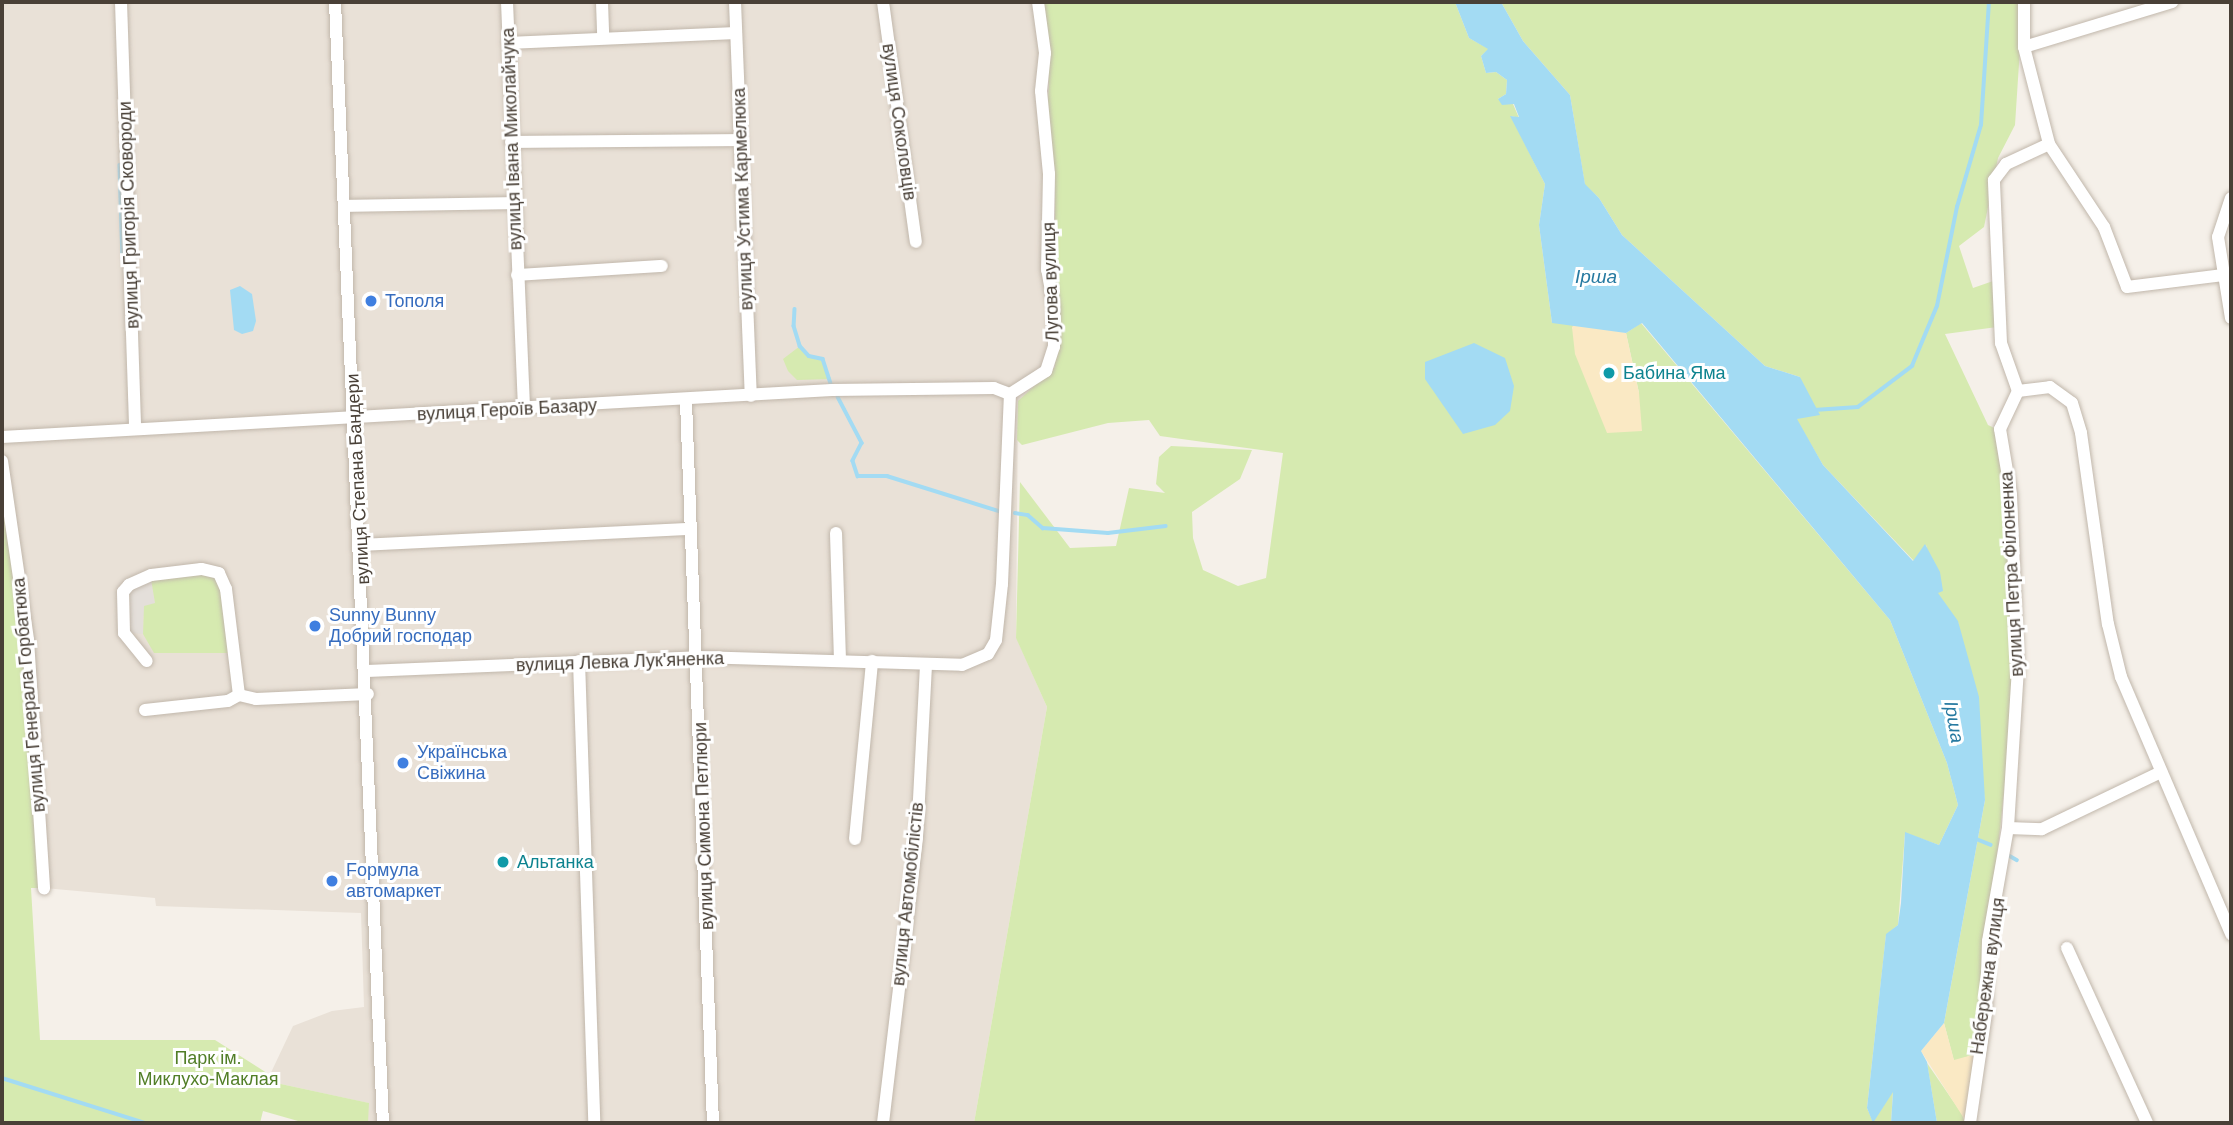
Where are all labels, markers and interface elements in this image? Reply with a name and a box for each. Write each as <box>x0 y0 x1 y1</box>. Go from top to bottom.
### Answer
street label: вулиця Івана Миколайчука <box>497 27 527 251</box>
street label: вулиця Соколовців <box>877 42 921 202</box>
street label: вулиця Устима Кармелюка <box>728 87 758 311</box>
street label: вулиця Григорія Сковороди <box>114 101 144 329</box>
street label: Лугова вулиця <box>1038 222 1064 342</box>
water label: Ірша <box>1575 266 1617 288</box>
place label: Тополя <box>385 290 444 312</box>
marker: Тополя <box>363 293 379 309</box>
place label: Бабина Яма <box>1623 362 1726 384</box>
marker: Бабина Яма <box>1601 365 1617 381</box>
street label: вулиця Степана Бандери <box>342 373 374 585</box>
street label: вулиця Героїв Базару <box>416 394 598 426</box>
street label: вулиця Петра Філоненка <box>1996 471 2028 677</box>
street label: вулиця Генерала Горбатюка <box>8 577 50 813</box>
place label: Sunny Bunny Добрий господар <box>329 605 472 648</box>
marker: Sunny Bunny Добрий господар <box>307 618 323 634</box>
street label: вулиця Левка Лук'яненка <box>516 648 724 676</box>
water label: Ірша <box>1939 699 1969 745</box>
street label: вулиця Симона Петлюри <box>690 722 718 930</box>
place label: Українська Свіжина <box>417 742 507 784</box>
marker: Українська Свіжина <box>395 755 411 771</box>
street label: вулиця Автомобілістів <box>888 801 928 987</box>
place label: Альтанка <box>517 851 594 873</box>
marker: Альтанка <box>495 854 511 870</box>
place label: Fормула автомаркет <box>346 860 441 903</box>
marker: Fормула автомаркет <box>324 873 340 889</box>
street label: Набережна вулиця <box>1966 896 2010 1056</box>
park label: Парк ім. Миклухо-Маклая <box>138 1048 278 1090</box>

